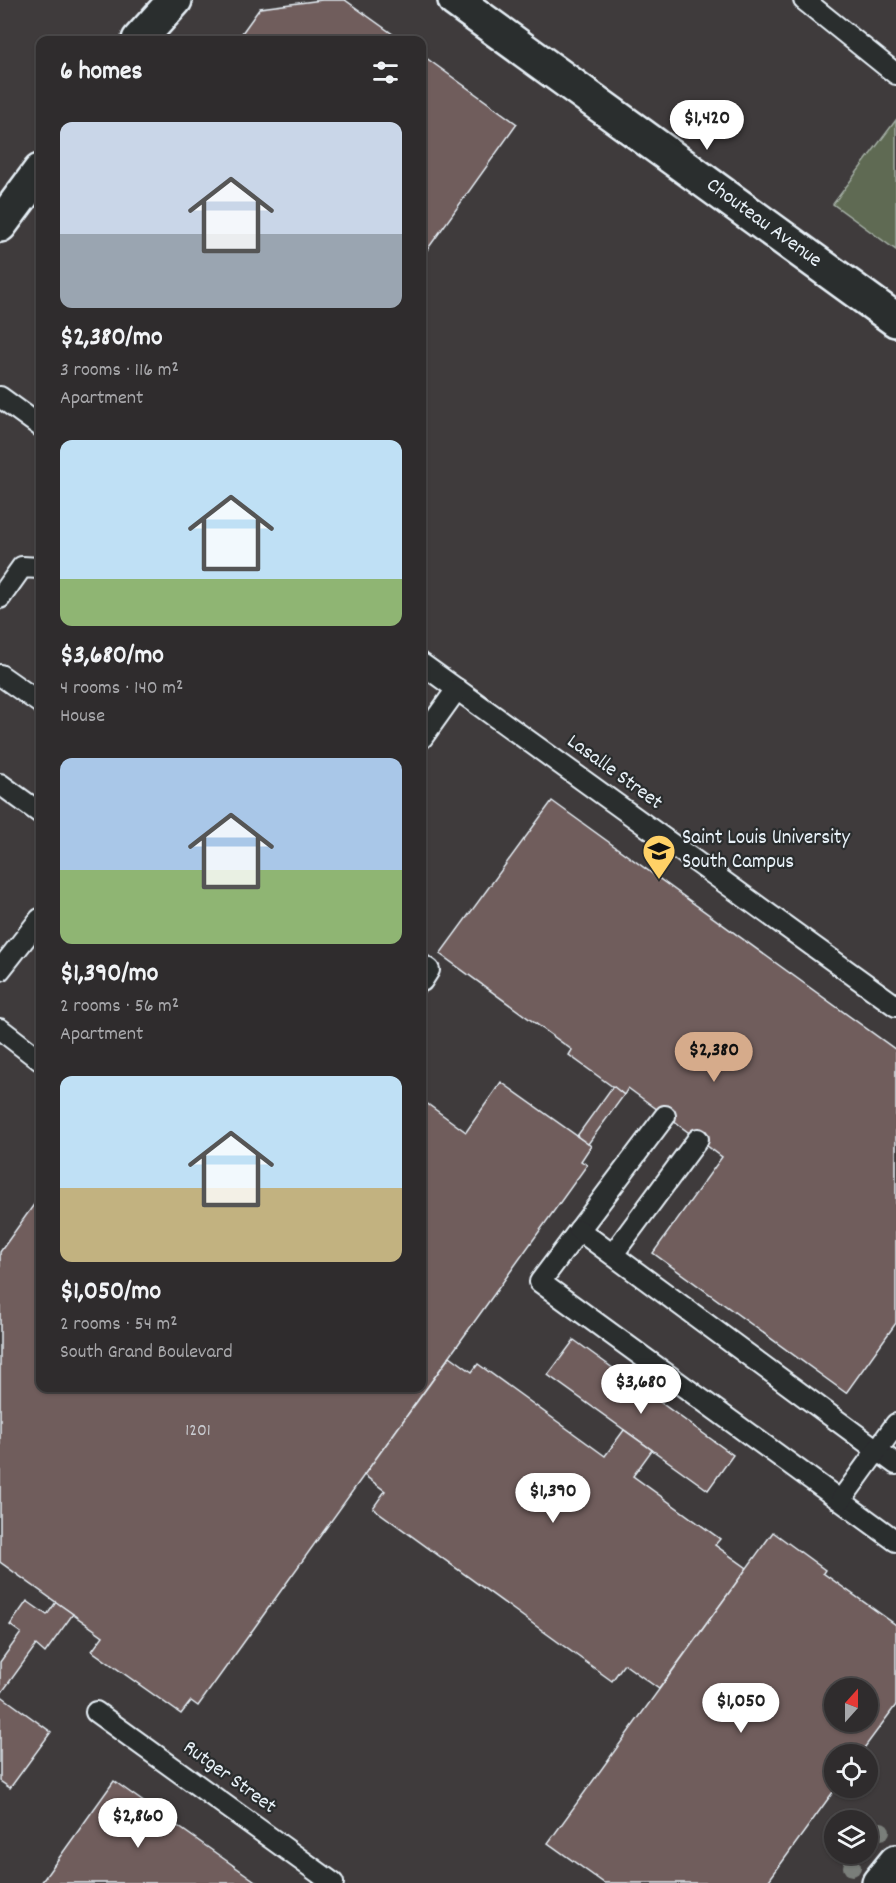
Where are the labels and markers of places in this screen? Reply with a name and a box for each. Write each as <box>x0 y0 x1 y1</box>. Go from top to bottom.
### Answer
pin: $1,420 <box>658 100 756 151</box>
place label: Saint Louis University South Campus <box>682 824 851 878</box>
school or university icon: Saint Louis University South Campus <box>641 833 677 880</box>
pin: $2,380 <box>665 1032 763 1083</box>
pin: $3,680 <box>592 1364 690 1415</box>
pin: $1,390 <box>504 1473 602 1524</box>
pin: $1,050 <box>692 1683 790 1734</box>
pin: $2,860 <box>89 1798 187 1849</box>

